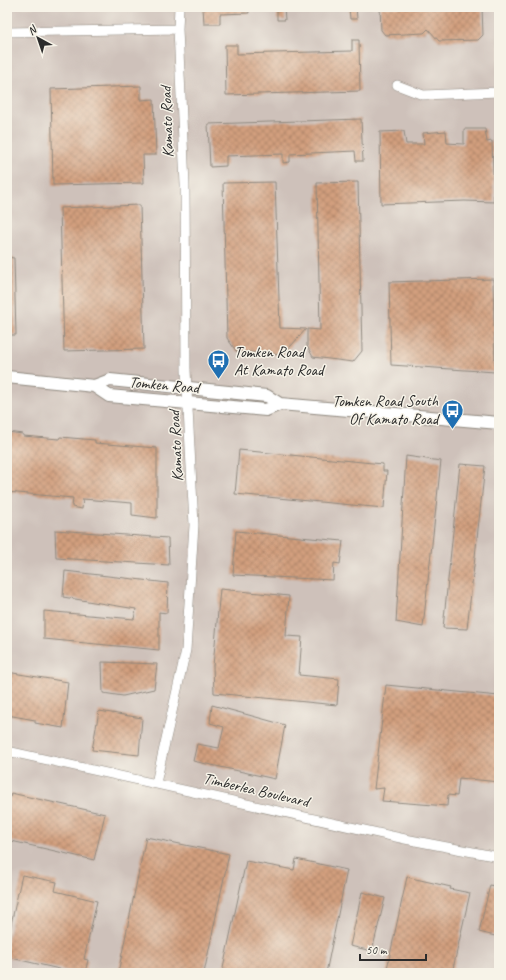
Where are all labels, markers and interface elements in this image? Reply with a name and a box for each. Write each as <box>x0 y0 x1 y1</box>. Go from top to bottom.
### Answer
north arrow <box>18 18 58 58</box>
text: N <box>24 21 40 38</box>
street label: Kamato Road <box>156 83 178 158</box>
place label: Tomken Road At Kamato Road <box>234 342 326 380</box>
bus stop icon: Tomken Road At Kamato Road <box>206 348 232 381</box>
street label: Tomken Road <box>128 372 202 398</box>
place label: Tomken Road South Of Kamato Road <box>332 391 441 429</box>
bus stop icon: Tomken Road South Of Kamato Road <box>440 397 466 430</box>
street label: Kamato Road <box>164 407 188 482</box>
street label: Timberlea Boulevard <box>201 768 313 812</box>
scale bar <box>360 936 426 962</box>
text: 50 m <box>366 942 388 958</box>

